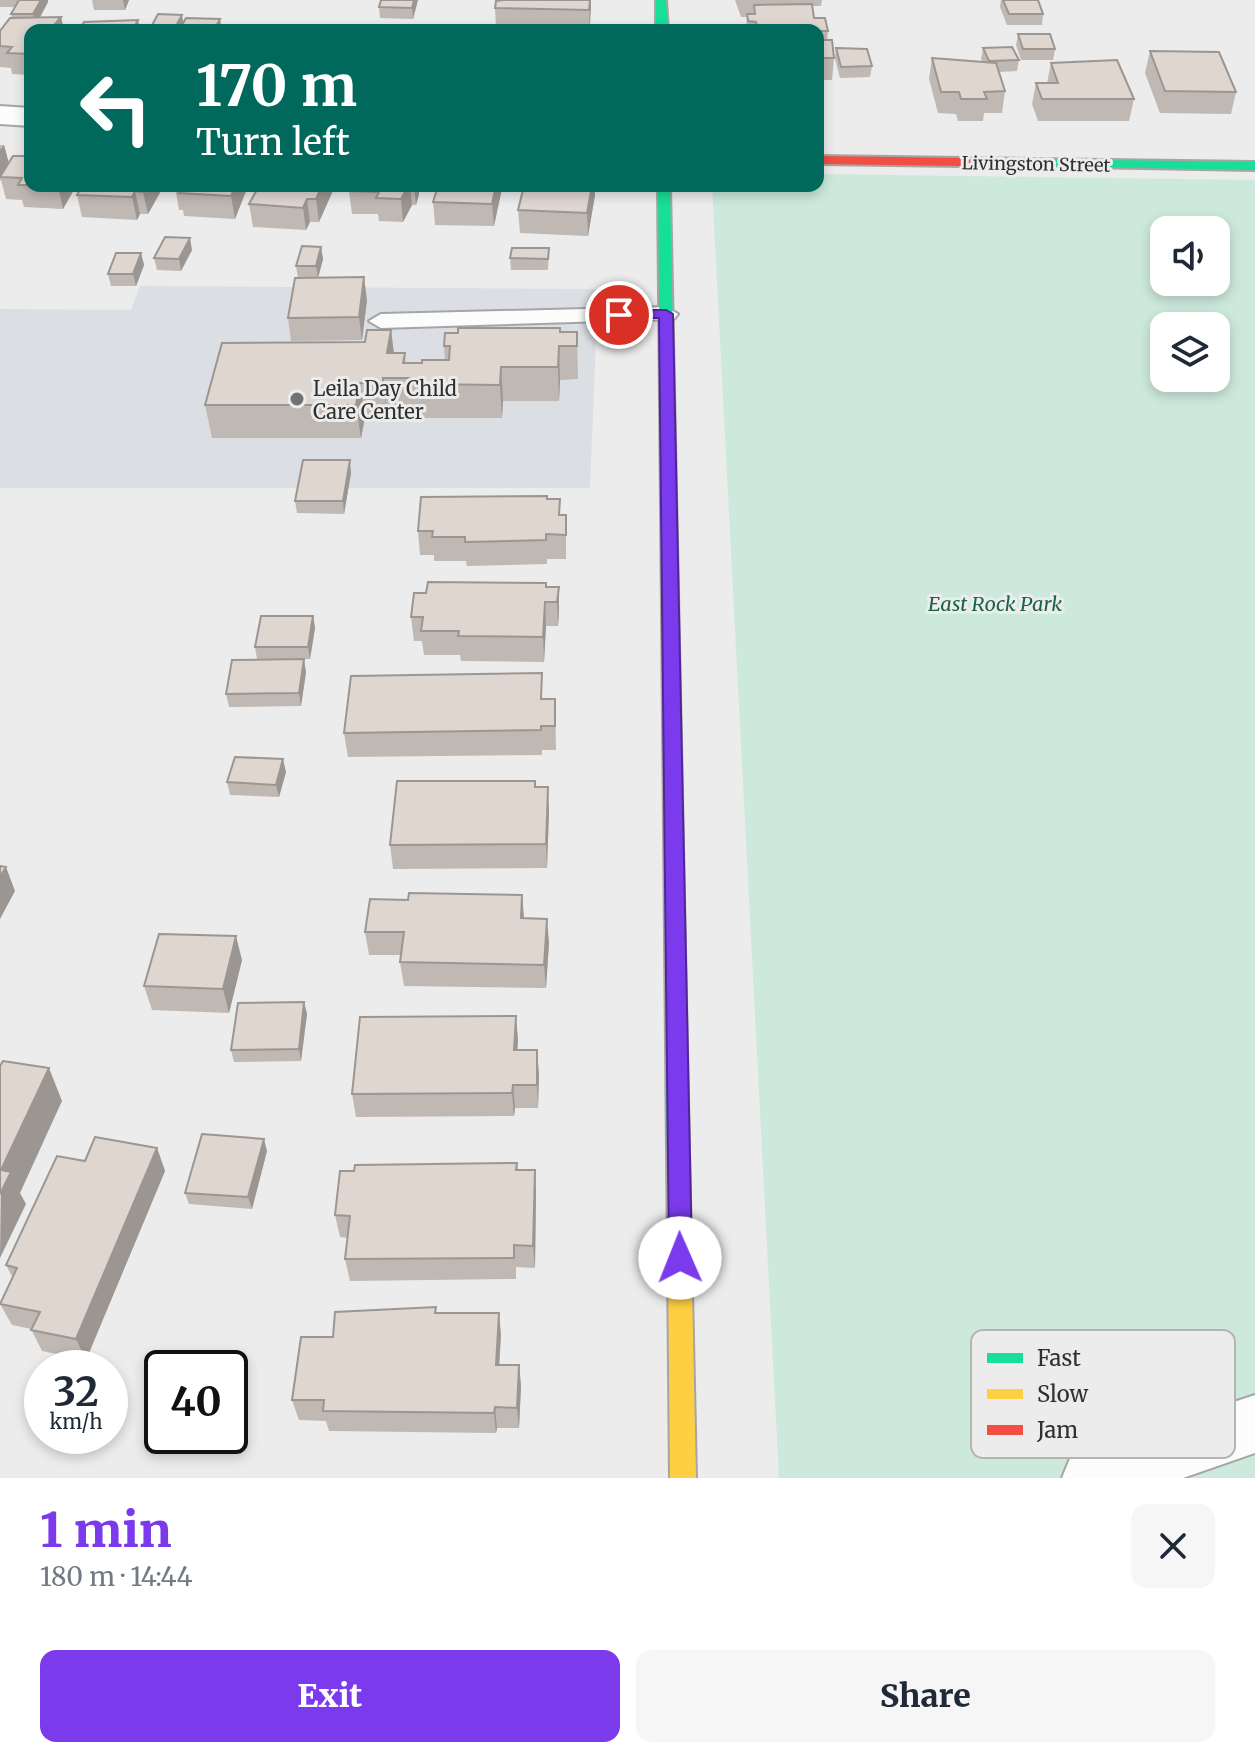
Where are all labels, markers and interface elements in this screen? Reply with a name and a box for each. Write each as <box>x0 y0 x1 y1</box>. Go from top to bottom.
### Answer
text: 170 m <box>196 51 357 121</box>
icon: left <box>64 56 168 160</box>
text: Turn left <box>196 120 350 165</box>
street label: Livingston Street <box>961 151 1111 177</box>
map controls <box>1150 216 1230 392</box>
button: sound <box>1150 216 1230 296</box>
pin <box>585 281 653 349</box>
icon: arrive <box>597 293 641 337</box>
button: layers <box>1150 312 1230 392</box>
place label: Leila Day Child Care Center <box>313 376 457 424</box>
marker: Leila Day Child Care Center <box>288 390 306 408</box>
park label: East Rock Park <box>928 591 1062 616</box>
position arrow <box>638 1216 722 1300</box>
legend <box>971 1330 1235 1458</box>
text: Fast <box>1037 1344 1081 1372</box>
speed limit sign: 40 <box>144 1350 248 1454</box>
text: 32 <box>53 1367 99 1417</box>
text: Slow <box>1037 1380 1088 1408</box>
text: km/h <box>50 1409 102 1434</box>
text: Jam <box>1036 1416 1078 1444</box>
text: 1 min <box>40 1500 172 1560</box>
button: close <box>1131 1504 1215 1588</box>
text: 180 m · 14:44 <box>40 1560 193 1593</box>
button: Exit <box>40 1650 620 1742</box>
button: Share <box>636 1650 1215 1742</box>

